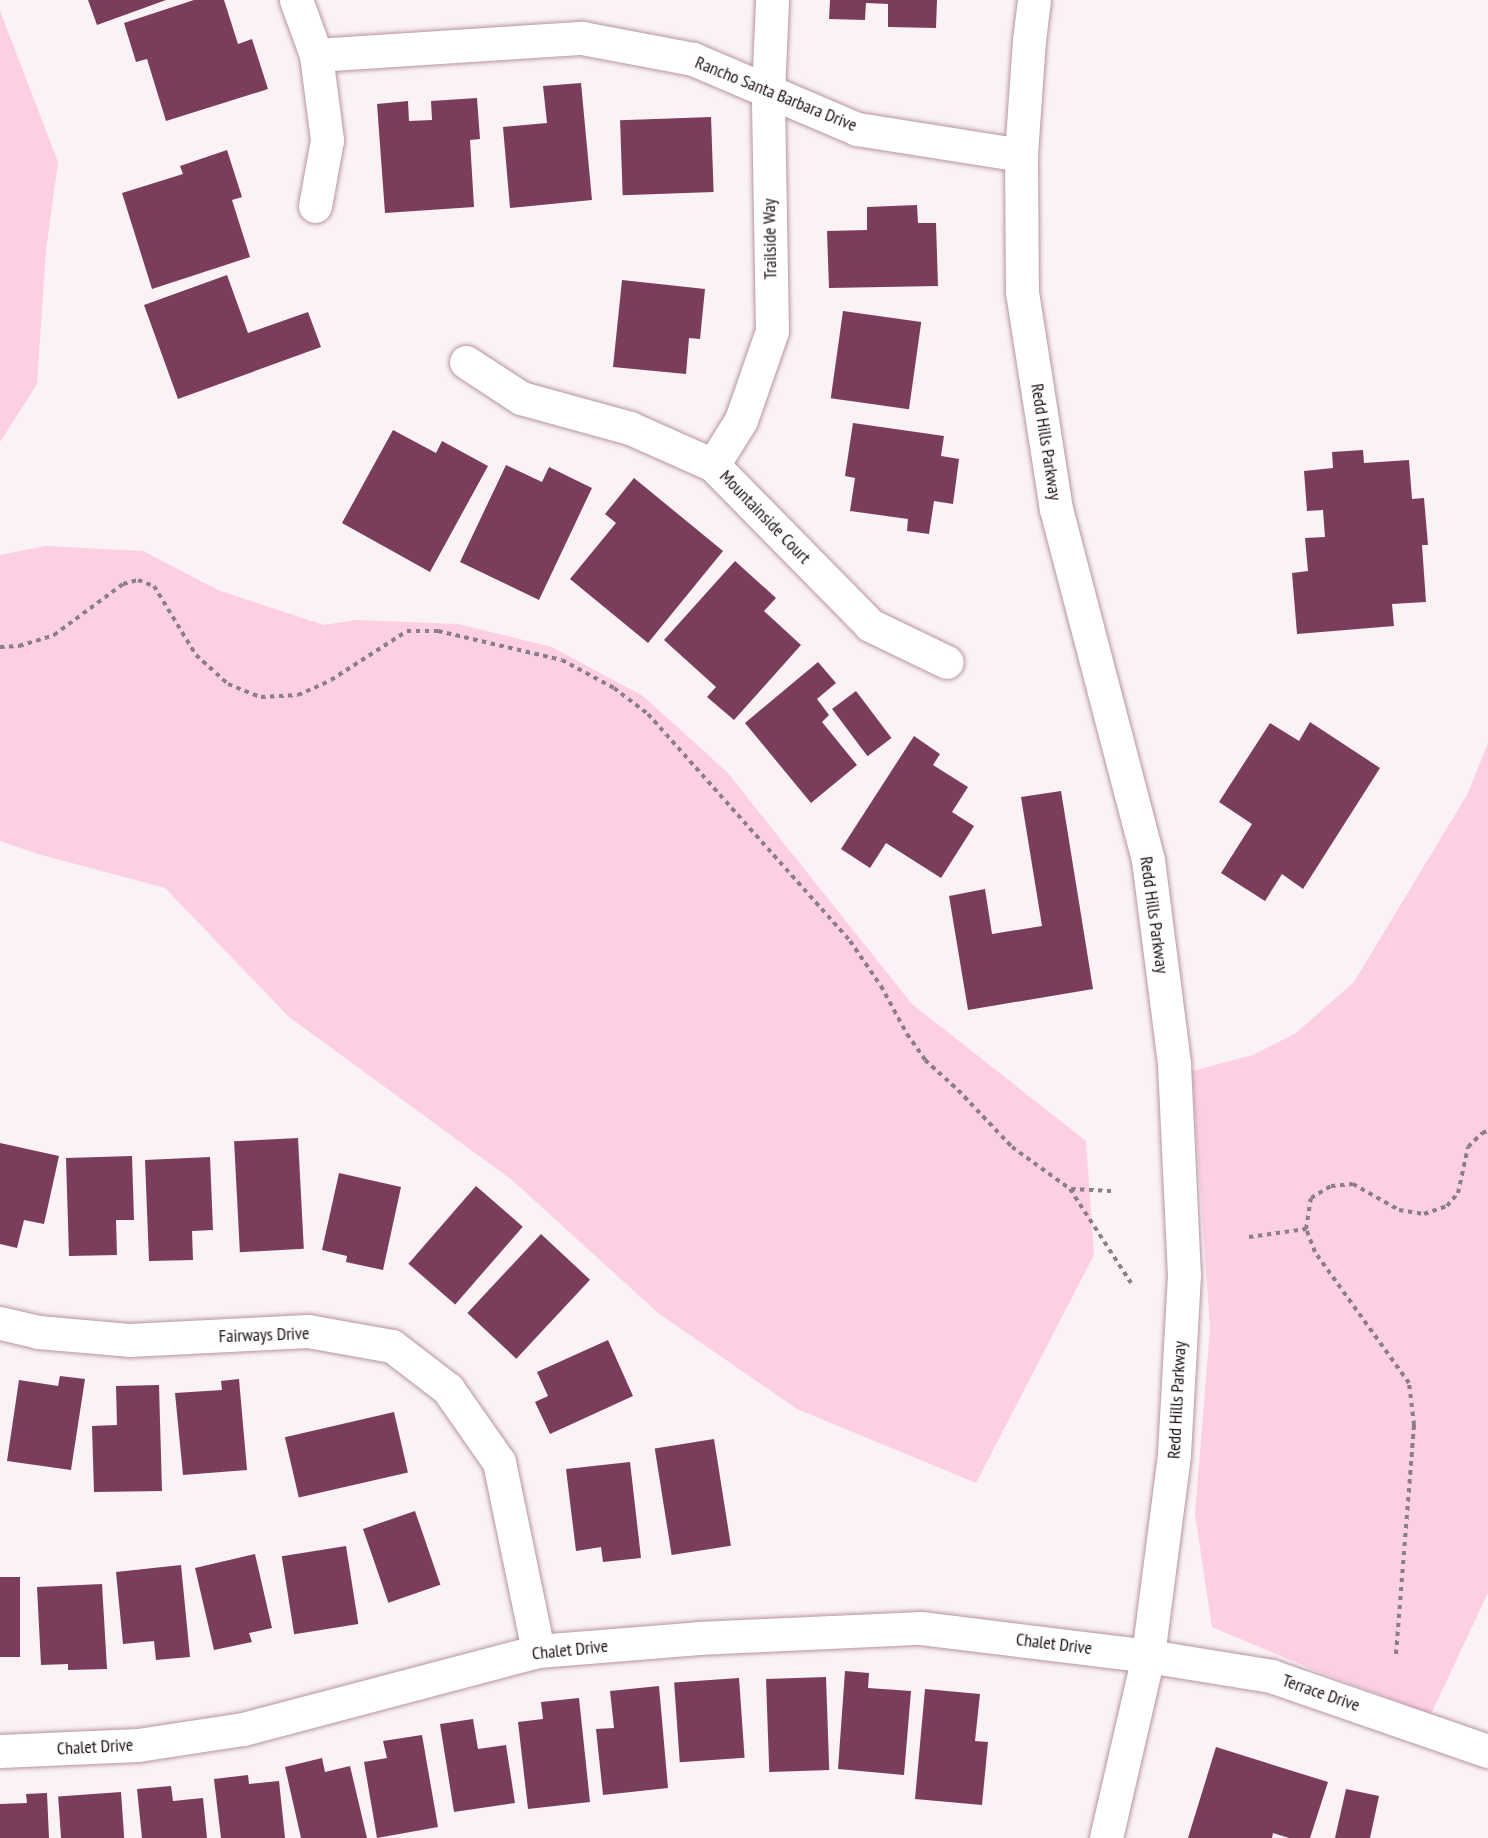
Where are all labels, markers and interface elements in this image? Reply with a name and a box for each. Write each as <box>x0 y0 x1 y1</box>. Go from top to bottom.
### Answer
street label: Rancho Santa Barbara Drive <box>692 52 860 136</box>
street label: Trailside Way <box>758 198 782 280</box>
street label: Redd Hills Parkway <box>1026 382 1066 502</box>
street label: Mountainside Court <box>715 466 815 568</box>
street label: Redd Hills Parkway <box>1135 855 1173 975</box>
street label: Fairways Drive <box>218 1323 310 1347</box>
street label: Redd Hills Parkway <box>1163 1341 1191 1459</box>
street label: Chalet Drive <box>1015 1629 1093 1659</box>
street label: Chalet Drive <box>531 1635 609 1665</box>
street label: Terrace Drive <box>1279 1670 1363 1716</box>
street label: Chalet Drive <box>56 1734 134 1760</box>

